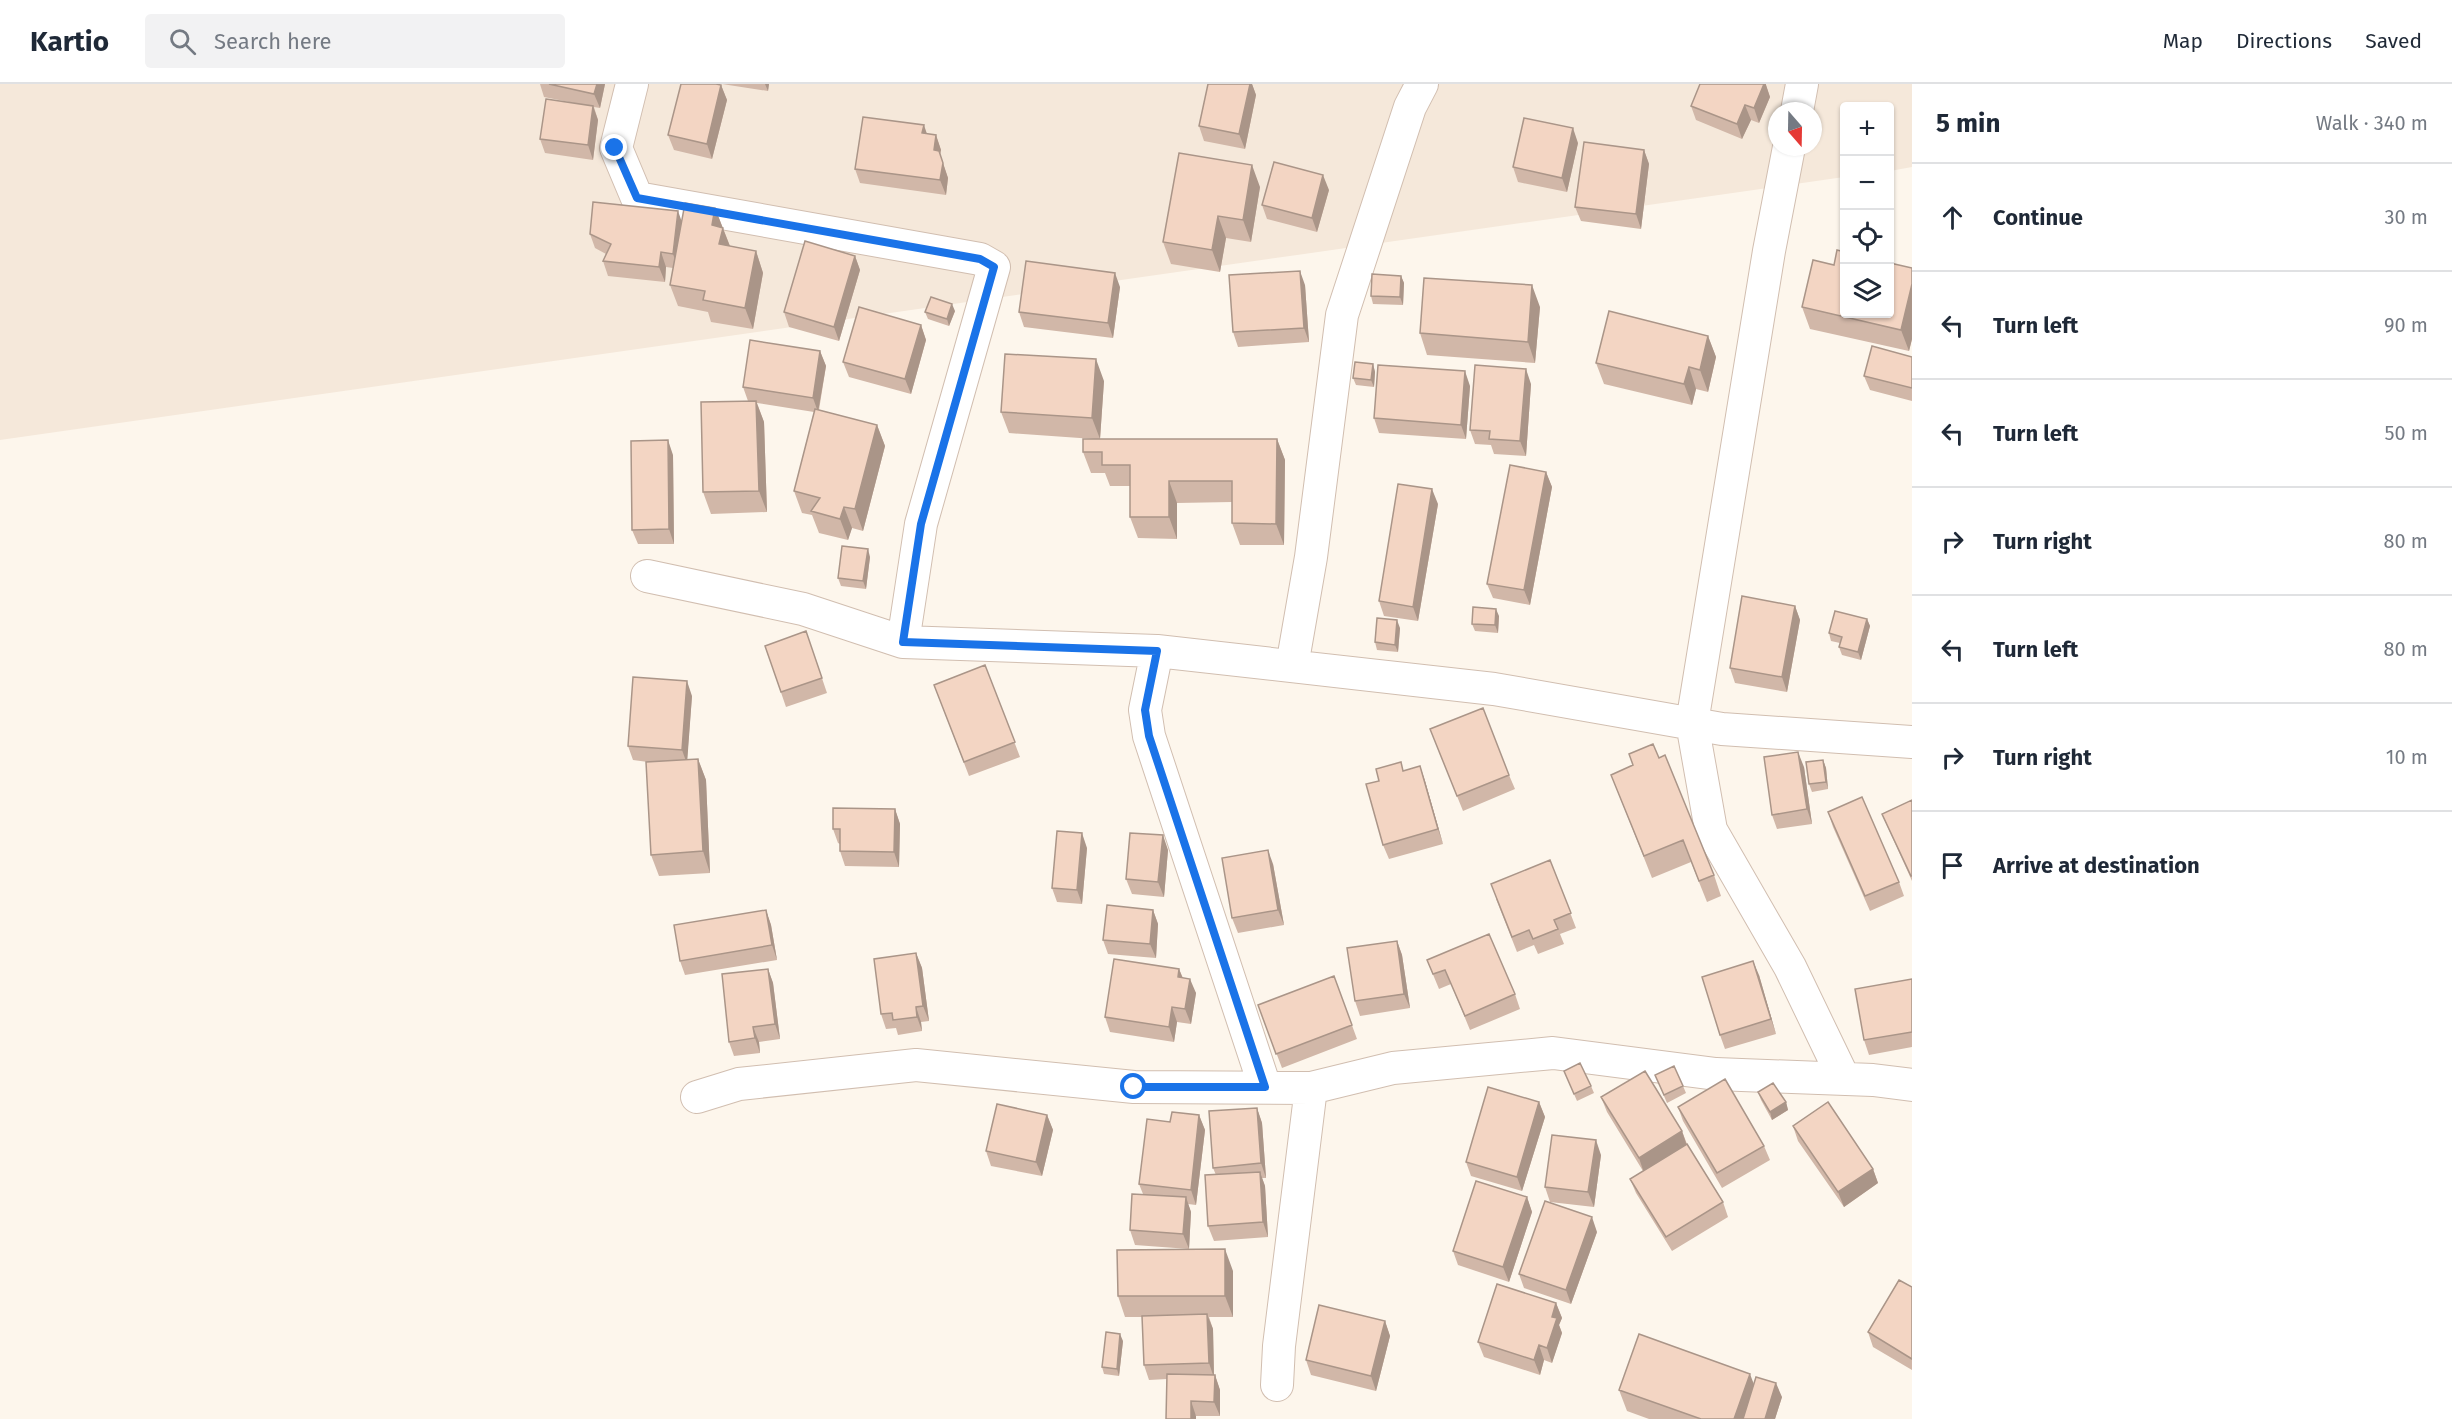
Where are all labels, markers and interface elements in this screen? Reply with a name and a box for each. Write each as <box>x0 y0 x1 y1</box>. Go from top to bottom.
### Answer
search box <box>145 14 565 68</box>
text: Kartio <box>30 25 109 58</box>
icon: search <box>166 25 199 58</box>
text: Search here <box>214 28 332 55</box>
text: Map <box>2163 28 2203 54</box>
text: Directions <box>2236 28 2332 54</box>
text: Saved <box>2365 28 2422 54</box>
north arrow <box>1768 102 1822 156</box>
map controls <box>1840 102 1894 318</box>
button: + <box>1840 102 1894 156</box>
text: 5 min <box>1936 108 2000 139</box>
text: Walk · 340 m <box>2316 111 2428 135</box>
route end <box>601 134 627 160</box>
button: − <box>1840 156 1894 210</box>
icon: ahead <box>1936 201 1969 234</box>
text: Continue <box>1993 204 2083 231</box>
text: 30 m <box>2384 205 2428 229</box>
button: locate <box>1840 210 1894 264</box>
button: layers <box>1840 264 1894 318</box>
icon: left <box>1936 309 1969 342</box>
text: Turn left <box>1993 312 2078 339</box>
text: 90 m <box>2384 313 2428 337</box>
icon: left <box>1936 417 1969 450</box>
text: Turn left <box>1993 420 2078 447</box>
text: 50 m <box>2384 421 2428 445</box>
icon: right <box>1936 525 1969 558</box>
text: Turn right <box>1993 528 2092 555</box>
text: 80 m <box>2383 529 2428 553</box>
icon: left <box>1936 633 1969 666</box>
text: Turn left <box>1993 636 2078 663</box>
text: 80 m <box>2383 637 2428 661</box>
icon: right <box>1936 741 1969 774</box>
text: Turn right <box>1993 744 2092 771</box>
text: 10 m <box>2386 745 2428 769</box>
icon: arrive <box>1936 849 1969 882</box>
text: Arrive at destination <box>1993 852 2200 879</box>
route start <box>1120 1073 1146 1099</box>

